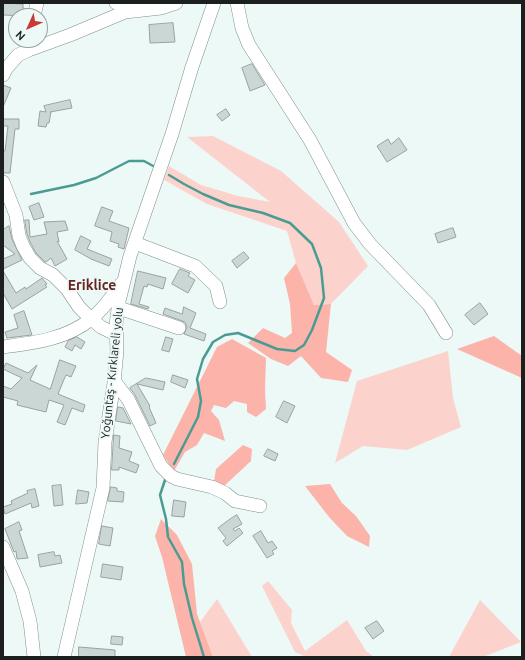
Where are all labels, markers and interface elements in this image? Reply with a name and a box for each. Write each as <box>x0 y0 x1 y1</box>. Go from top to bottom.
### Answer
north arrow <box>8 8 48 48</box>
text: N <box>13 29 27 43</box>
district label: Eriklice <box>68 277 116 293</box>
street label: Yoğuntaş - Kırklareli yolu <box>98 306 126 440</box>

